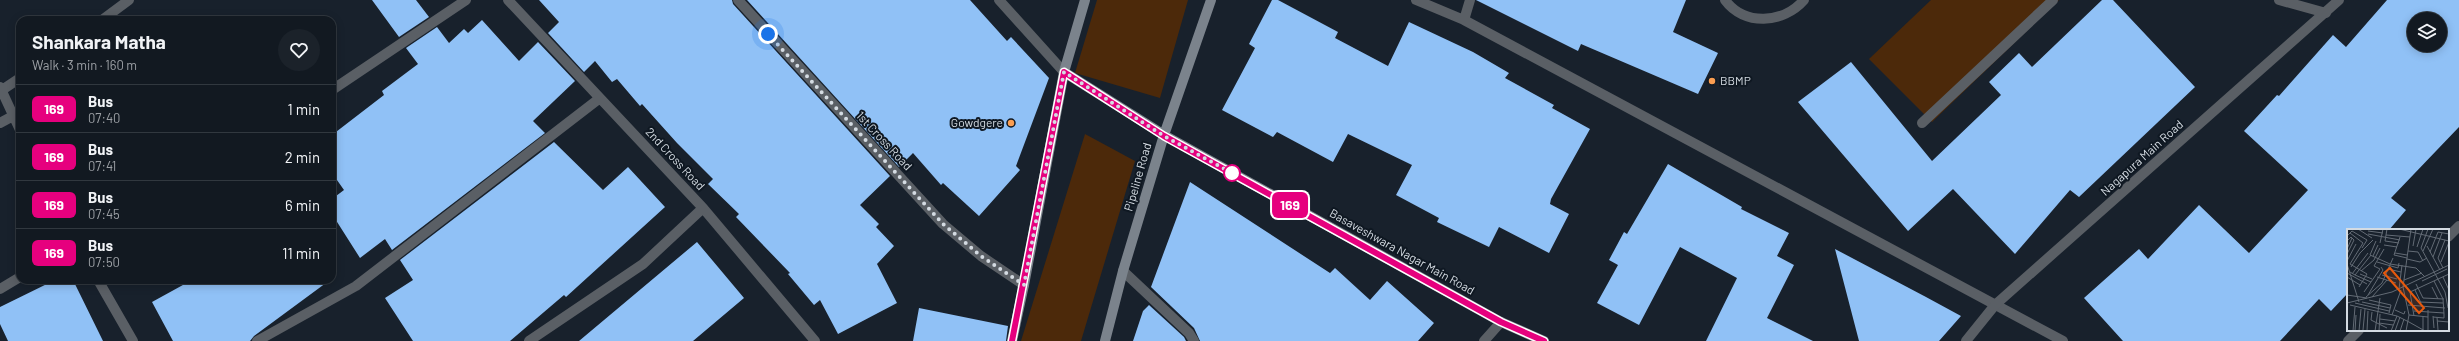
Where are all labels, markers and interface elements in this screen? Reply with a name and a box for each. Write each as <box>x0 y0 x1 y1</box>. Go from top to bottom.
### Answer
map controls <box>2407 12 2447 52</box>
button: layers <box>2407 12 2447 52</box>
your location <box>758 24 778 44</box>
button: heart <box>278 29 320 71</box>
text: Shankara Matha <box>32 30 166 53</box>
text: Walk · 3 min · 160 m <box>32 57 137 73</box>
place label: BBMP <box>1720 73 1751 87</box>
marker: BBMP <box>1707 76 1717 86</box>
text: Bus <box>88 92 113 110</box>
text: 169 <box>44 100 64 117</box>
text: 1 min <box>287 100 320 118</box>
street label: 1st Cross Road <box>854 108 915 173</box>
text: 07:40 <box>88 110 120 126</box>
place label: Gowdgere <box>951 115 1003 129</box>
street label: Nagapura Main Road <box>2097 117 2185 198</box>
marker: Gowdgere <box>1006 118 1016 128</box>
street label: 2nd Cross Road <box>643 124 708 192</box>
text: Bus <box>88 140 113 158</box>
street label: Pipeline Road <box>1121 141 1154 213</box>
text: 169 <box>44 148 64 165</box>
text: 2 min <box>285 148 320 166</box>
text: 07:41 <box>88 158 116 174</box>
unlabelled marker <box>1223 164 1241 182</box>
text: Bus <box>88 188 113 206</box>
line badge: 169 <box>1267 192 1313 218</box>
text: 169 <box>44 196 64 213</box>
text: 6 min <box>285 196 320 214</box>
text: 169 <box>1280 196 1300 213</box>
street label: Basaveshwara Nagar Main Road <box>1328 205 1477 297</box>
text: 07:45 <box>88 206 120 222</box>
inset map <box>2347 229 2449 331</box>
text: Bus <box>88 236 113 254</box>
text: 169 <box>44 244 64 261</box>
text: 11 min <box>282 244 320 262</box>
text: 07:50 <box>88 254 120 270</box>

